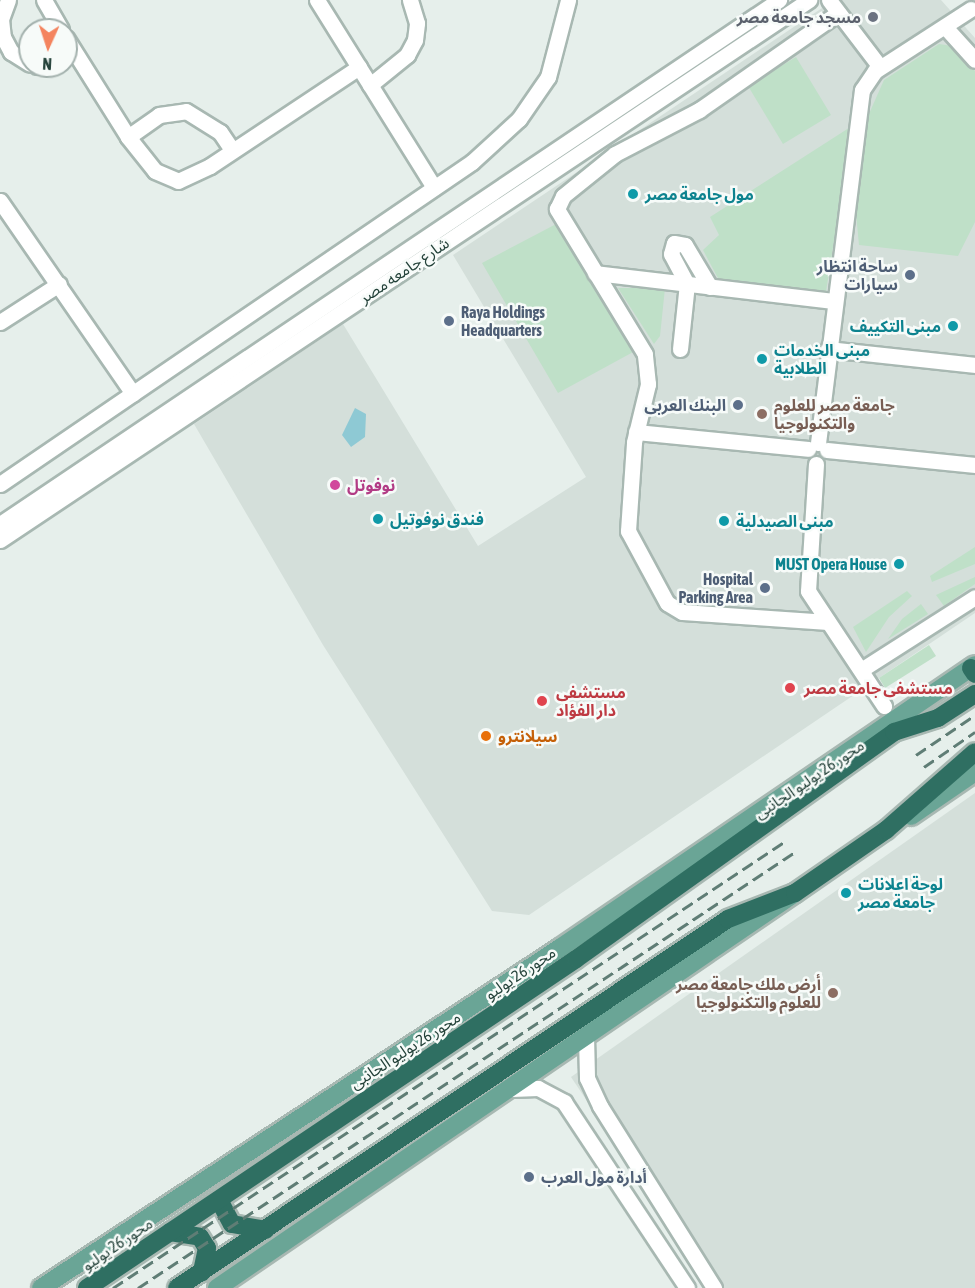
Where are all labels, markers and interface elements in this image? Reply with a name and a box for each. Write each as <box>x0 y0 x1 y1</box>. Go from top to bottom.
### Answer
place label: مسجد جامعة مصر <box>737 7 861 27</box>
marker: مسجد جامعة مصر <box>866 10 880 24</box>
north arrow <box>18 18 78 78</box>
text: N <box>42 55 52 73</box>
place label: مول جامعة مصر <box>645 184 754 204</box>
marker: مول جامعة مصر <box>626 187 640 201</box>
street label: شارع جامعه مصر <box>355 233 453 307</box>
place label: ساحة انتظار سيارات <box>817 256 898 294</box>
marker: ساحة انتظار سيارات <box>903 268 917 282</box>
place label: Raya Holdings Headquarters <box>461 302 545 340</box>
marker: Raya Holdings Headquarters <box>442 314 456 328</box>
place label: مبنى التكييف <box>850 316 941 336</box>
marker: مبنى التكييف <box>946 319 960 333</box>
place label: مبنى الخدمات الطلابية <box>774 340 870 378</box>
marker: مبنى الخدمات الطلابية <box>755 352 769 366</box>
place label: البنك العربى <box>644 395 726 415</box>
place label: جامعة مصر للعلوم والتكنولوجيا <box>774 395 895 433</box>
marker: البنك العربى <box>731 398 745 412</box>
marker: جامعة مصر للعلوم والتكنولوجيا <box>755 407 769 421</box>
place label: نوفوتل <box>347 475 395 495</box>
marker: نوفوتل <box>328 478 342 492</box>
place label: فندق نوفوتيل <box>390 509 484 529</box>
place label: مبنى الصيدلية <box>736 511 834 531</box>
marker: فندق نوفوتيل <box>371 512 385 526</box>
marker: مبنى الصيدلية <box>717 514 731 528</box>
place label: MUST Opera House <box>775 554 887 574</box>
marker: MUST Opera House <box>892 557 906 571</box>
place label: Hospital Parking Area <box>679 569 753 607</box>
marker: Hospital Parking Area <box>758 581 772 595</box>
place label: مستشفى جامعة مصر <box>804 678 953 698</box>
marker: مستشفى جامعة مصر <box>781 679 799 697</box>
place label: مستشفى دار الفؤاد <box>556 682 626 720</box>
marker: مستشفى دار الفؤاد <box>533 692 551 710</box>
place label: سيلانترو <box>498 726 557 746</box>
marker: سيلانترو <box>479 729 493 743</box>
street label: محور 26 يوليو الجانبى <box>751 735 867 823</box>
place label: لوحة اعلانات جامعة مصر <box>858 874 943 912</box>
marker: لوحة اعلانات جامعة مصر <box>839 886 853 900</box>
street label: محور 26 يوليو <box>481 942 559 1004</box>
place label: أرض ملك جامعة مصر للعلوم والتكنولوجيا <box>676 974 821 1012</box>
marker: أرض ملك جامعة مصر للعلوم والتكنولوجيا <box>826 986 840 1000</box>
street label: محور 26 يوليو الجانبى <box>346 1007 464 1093</box>
place label: أدارة مول العرب <box>541 1167 647 1187</box>
marker: أدارة مول العرب <box>522 1170 536 1184</box>
street label: محور 26 يوليو <box>78 1213 156 1275</box>

